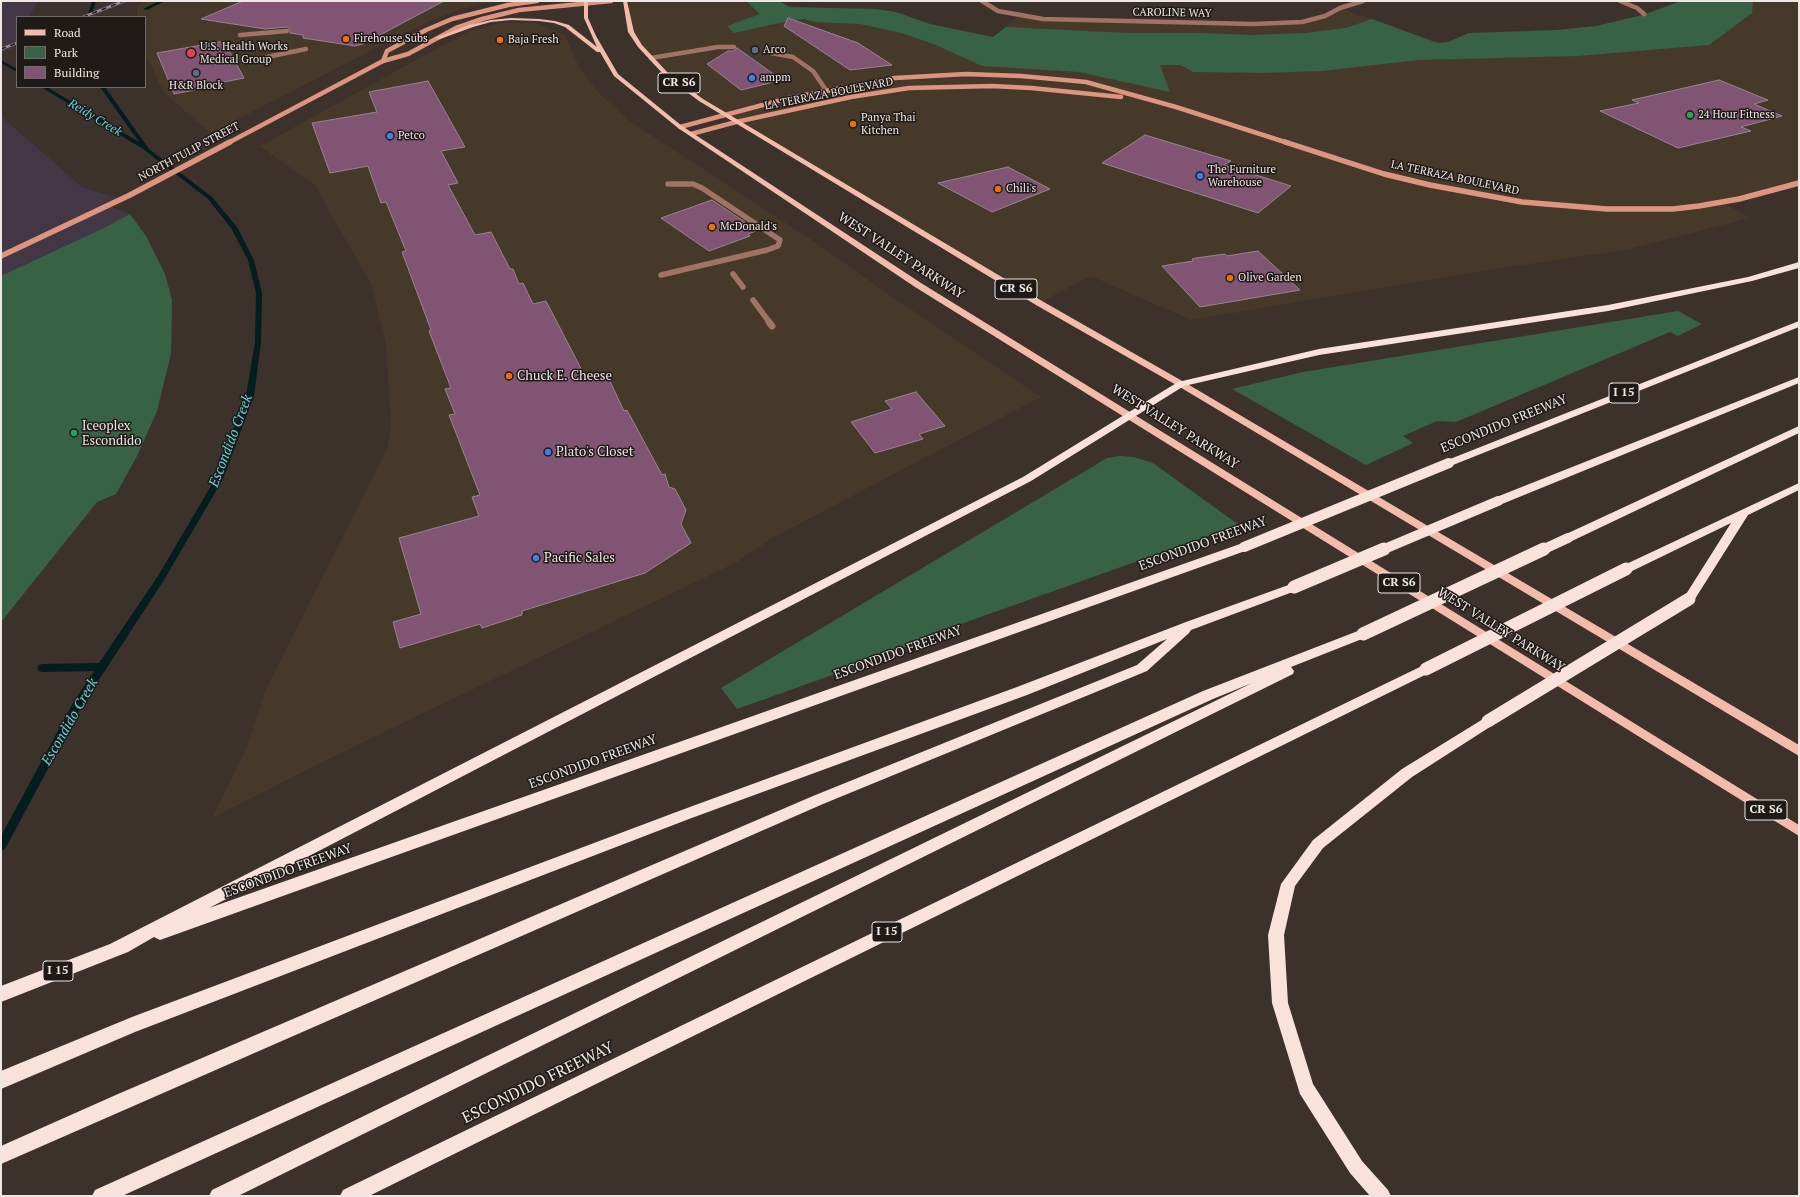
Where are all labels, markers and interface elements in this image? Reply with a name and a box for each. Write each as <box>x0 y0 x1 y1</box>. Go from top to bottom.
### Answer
street label: CAROLINE WAY <box>1132 6 1212 20</box>
legend <box>16 16 146 88</box>
text: Road <box>54 25 81 40</box>
place label: Firehouse Subs <box>354 32 428 46</box>
place label: Baja Fresh <box>508 33 559 47</box>
marker: Firehouse Subs <box>341 34 351 44</box>
marker: Baja Fresh <box>495 35 505 45</box>
place label: U.S. Health Works Medical Group <box>200 40 288 66</box>
place label: Arco <box>763 43 786 57</box>
text: Park <box>54 45 78 60</box>
marker: Arco <box>750 45 760 55</box>
marker: U.S. Health Works Medical Group <box>185 47 197 59</box>
text: Building <box>54 65 99 80</box>
marker: H&R Block <box>191 68 201 78</box>
place label: ampm <box>760 71 791 85</box>
road number: CR S6 <box>658 73 700 93</box>
marker: ampm <box>747 73 757 83</box>
street label: LA TERRAZA BOULEVARD <box>764 75 894 113</box>
place label: H&R Block <box>169 79 223 93</box>
water label: Reidy Creek <box>66 96 124 140</box>
place label: 24 Hour Fitness <box>1698 108 1775 122</box>
marker: 24 Hour Fitness <box>1685 110 1695 120</box>
place label: Panya Thai Kitchen <box>861 111 916 137</box>
marker: Panya Thai Kitchen <box>848 119 858 129</box>
street label: NORTH TULIP STREET <box>136 120 242 184</box>
place label: Petco <box>398 129 425 143</box>
marker: Petco <box>385 131 395 141</box>
street label: LA TERRAZA BOULEVARD <box>1390 158 1520 198</box>
place label: The Furniture Warehouse <box>1208 163 1276 189</box>
marker: The Furniture Warehouse <box>1195 171 1205 181</box>
place label: Chili's <box>1006 182 1036 196</box>
marker: Chili's <box>993 184 1003 194</box>
street label: WEST VALLEY PARKWAY <box>835 209 967 303</box>
place label: McDonald's <box>720 220 777 234</box>
marker: McDonald's <box>707 222 717 232</box>
place label: Olive Garden <box>1238 271 1302 285</box>
marker: Olive Garden <box>1225 273 1235 283</box>
road number: CR S6 <box>995 279 1037 299</box>
place label: Chuck E. Cheese <box>517 368 612 384</box>
marker: Chuck E. Cheese <box>504 371 514 381</box>
street label: WEST VALLEY PARKWAY <box>1109 381 1241 473</box>
road number: I 15 <box>1609 383 1639 403</box>
street label: ESCONDIDO FREEWAY <box>1438 391 1570 457</box>
water label: Escondido Creek <box>206 392 256 490</box>
place label: Iceoplex Escondido <box>82 418 141 449</box>
marker: Iceoplex Escondido <box>69 428 79 438</box>
place label: Plato's Closet <box>556 444 633 460</box>
marker: Plato's Closet <box>543 447 553 457</box>
street label: ESCONDIDO FREEWAY <box>1137 514 1269 574</box>
place label: Pacific Sales <box>544 550 615 566</box>
marker: Pacific Sales <box>531 553 541 563</box>
road number: CR S6 <box>1378 573 1420 593</box>
street label: WEST VALLEY PARKWAY <box>1435 584 1567 676</box>
street label: ESCONDIDO FREEWAY <box>832 623 964 683</box>
water label: Escondido Creek <box>38 675 102 769</box>
street label: ESCONDIDO FREEWAY <box>527 732 659 792</box>
road number: CR S6 <box>1745 800 1787 820</box>
street label: ESCONDIDO FREEWAY <box>222 841 354 901</box>
road number: I 15 <box>872 922 902 942</box>
road number: I 15 <box>43 961 73 981</box>
street label: ESCONDIDO FREEWAY <box>459 1038 617 1128</box>

